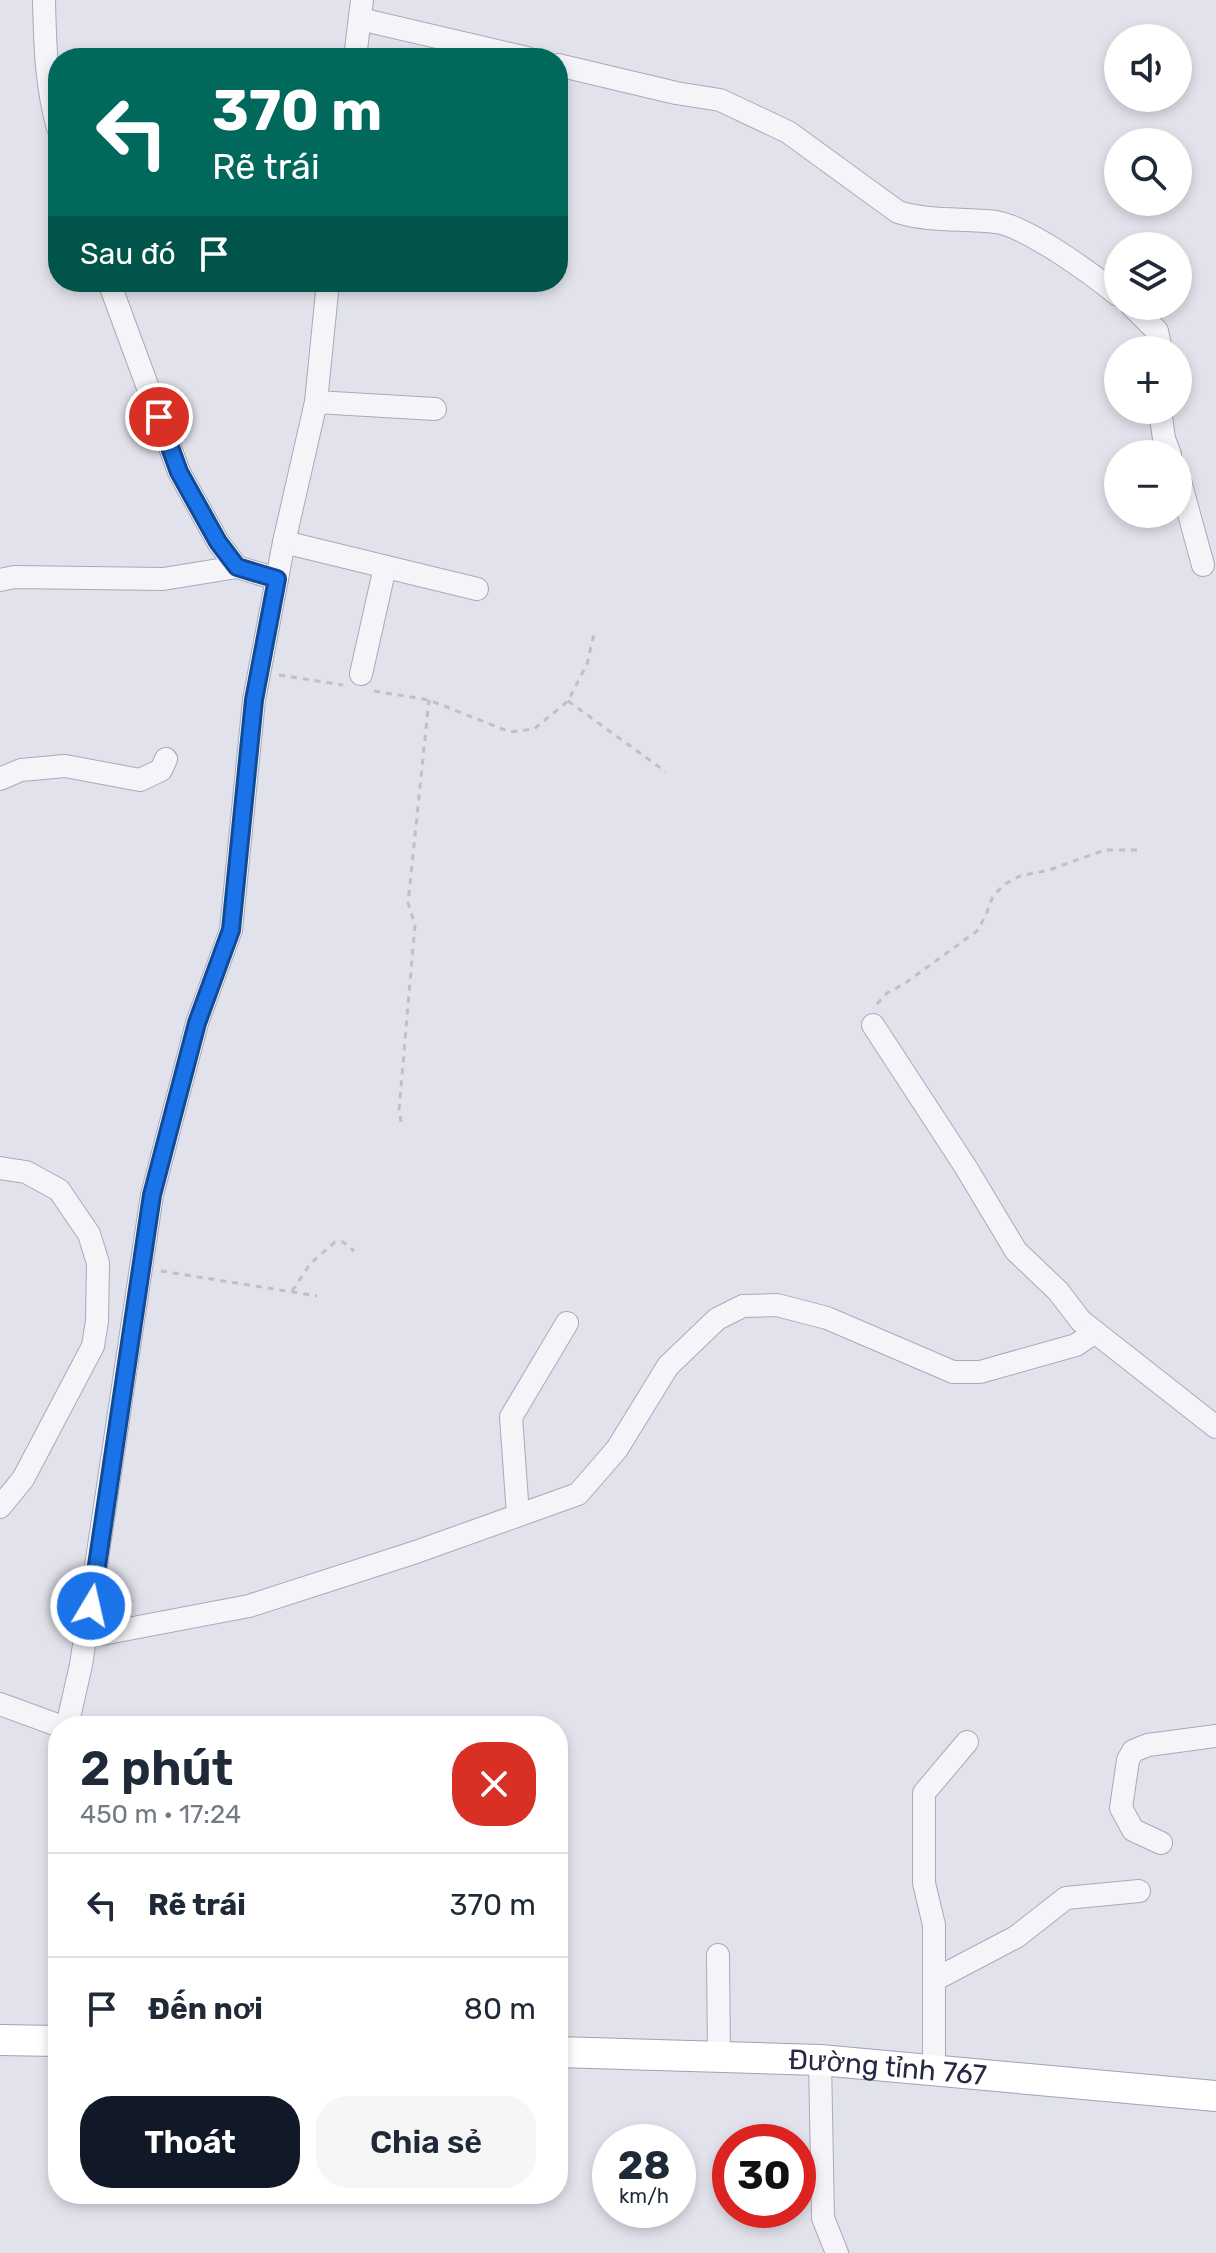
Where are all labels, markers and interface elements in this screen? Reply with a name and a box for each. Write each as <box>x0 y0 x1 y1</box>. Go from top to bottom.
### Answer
map controls <box>1104 24 1192 528</box>
button: sound <box>1104 24 1192 112</box>
text: 370 m <box>212 78 382 144</box>
icon: left <box>80 80 184 184</box>
button: search <box>1104 128 1192 216</box>
text: Rẽ trái <box>212 145 320 188</box>
icon: arrive <box>192 232 236 276</box>
button: layers <box>1104 232 1192 320</box>
text: Sau đó <box>80 236 176 272</box>
button: + <box>1104 336 1192 424</box>
pin <box>125 383 193 451</box>
icon: arrive <box>137 395 181 439</box>
button: − <box>1104 440 1192 528</box>
position arrow <box>49 1564 133 1648</box>
text: 2 phút <box>80 1740 233 1797</box>
button: close <box>452 1742 536 1826</box>
text: 450 m · 17:24 <box>80 1799 241 1830</box>
icon: left <box>80 1883 124 1927</box>
text: Rẽ trái <box>148 1887 246 1923</box>
text: 370 m <box>450 1887 536 1923</box>
icon: arrive <box>80 1987 124 2031</box>
text: Đến nơi <box>148 1991 263 2027</box>
text: 80 m <box>464 1991 536 2027</box>
street label: Đường tỉnh 767 <box>788 2043 988 2092</box>
button: Thoát <box>80 2096 300 2188</box>
button: Chia sẻ <box>316 2096 536 2188</box>
speed limit sign: 30 <box>712 2124 816 2228</box>
text: 28 <box>617 2142 671 2189</box>
text: km/h <box>619 2184 669 2208</box>

